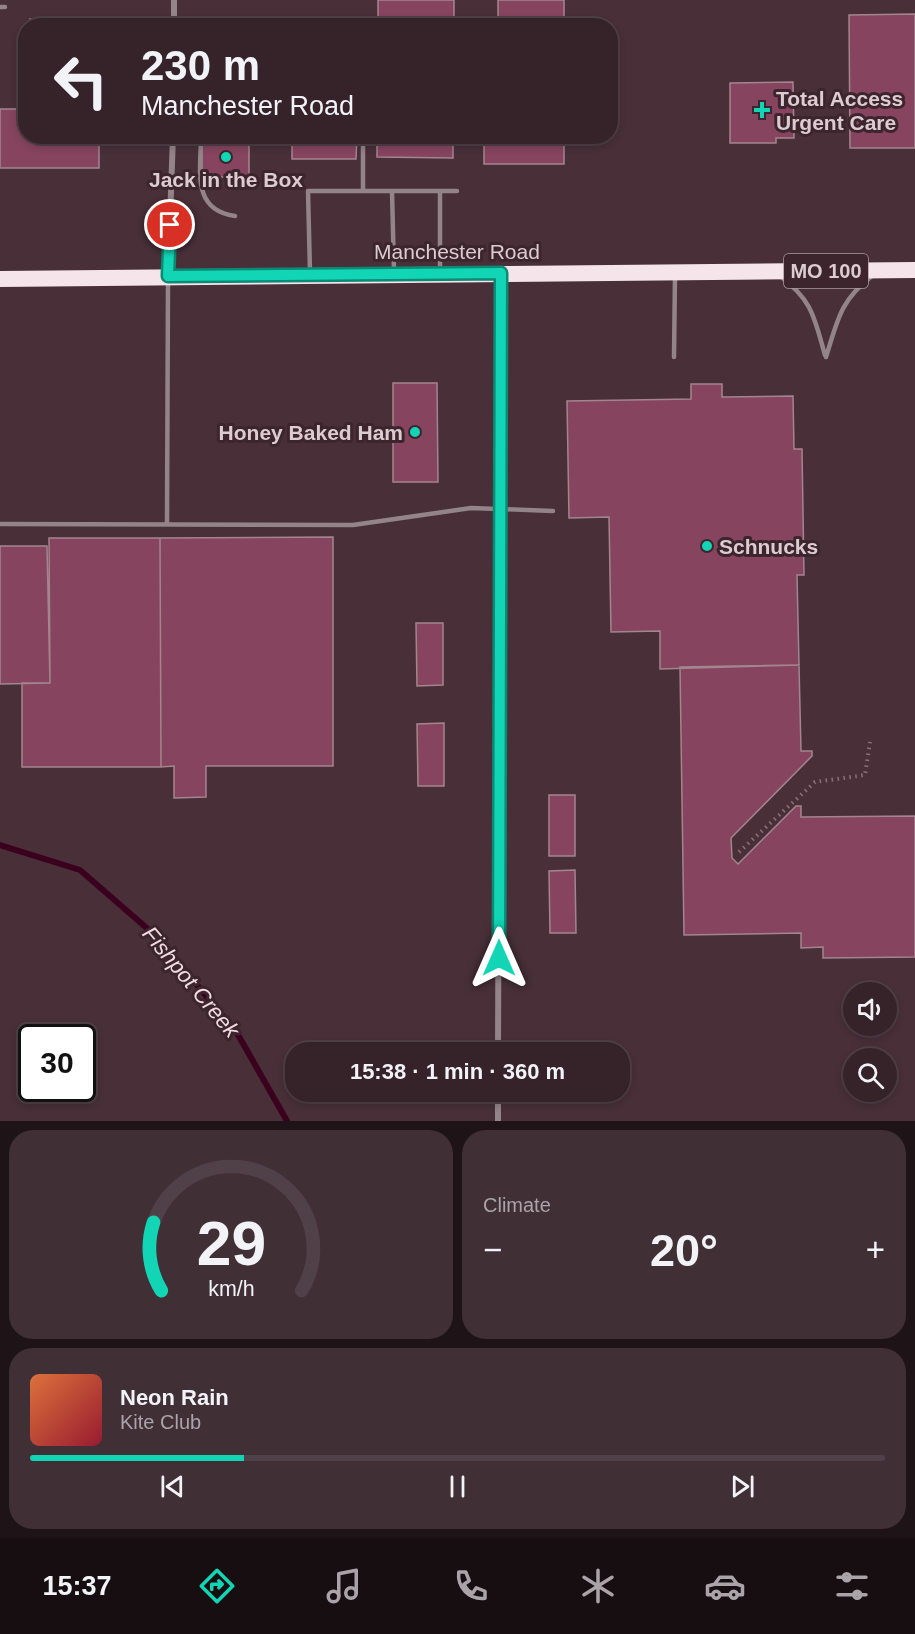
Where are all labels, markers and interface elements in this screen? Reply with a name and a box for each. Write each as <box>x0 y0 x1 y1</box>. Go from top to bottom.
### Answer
icon: left <box>42 42 120 120</box>
text: 230 m <box>141 42 260 89</box>
place label: Total Access Urgent Care <box>776 87 903 134</box>
text: Manchester Road <box>141 91 354 121</box>
marker: Total Access Urgent Care <box>753 101 771 119</box>
marker: Jack in the Box <box>219 150 233 164</box>
place label: Jack in the Box <box>149 168 303 191</box>
pin <box>144 199 195 250</box>
icon: arrive <box>153 208 186 241</box>
street label: Manchester Road <box>374 240 540 263</box>
road number: MO 100 <box>784 254 868 288</box>
place label: Honey Baked Ham <box>219 421 403 444</box>
marker: Honey Baked Ham <box>408 425 422 439</box>
place label: Schnucks <box>719 535 818 558</box>
marker: Schnucks <box>700 539 714 553</box>
water label: Fishpot Creek <box>137 922 245 1043</box>
position arrow <box>467 926 531 990</box>
map controls <box>843 982 897 1102</box>
button: sound <box>843 982 897 1036</box>
speed limit sign: 30 <box>18 1024 96 1102</box>
button: search <box>843 1048 897 1102</box>
text: 15:38 · 1 min · 360 m <box>350 1059 565 1084</box>
text: Climate <box>483 1194 551 1216</box>
text: 29 <box>196 1209 266 1278</box>
text: 20° <box>650 1225 718 1276</box>
text: − <box>483 1231 502 1268</box>
text: + <box>866 1231 885 1268</box>
text: km/h <box>208 1278 254 1302</box>
text: Neon Rain <box>120 1385 229 1410</box>
text: Kite Club <box>120 1411 201 1433</box>
icon: previous <box>156 1470 189 1503</box>
icon: pause <box>441 1470 474 1503</box>
icon: next <box>726 1470 759 1503</box>
icon: directions <box>196 1565 238 1607</box>
icon: music <box>323 1565 365 1607</box>
icon: phone <box>450 1565 492 1607</box>
icon: climate <box>577 1565 619 1607</box>
icon: car <box>704 1565 746 1607</box>
icon: filters <box>831 1565 873 1607</box>
text: 15:37 <box>42 1571 111 1601</box>

